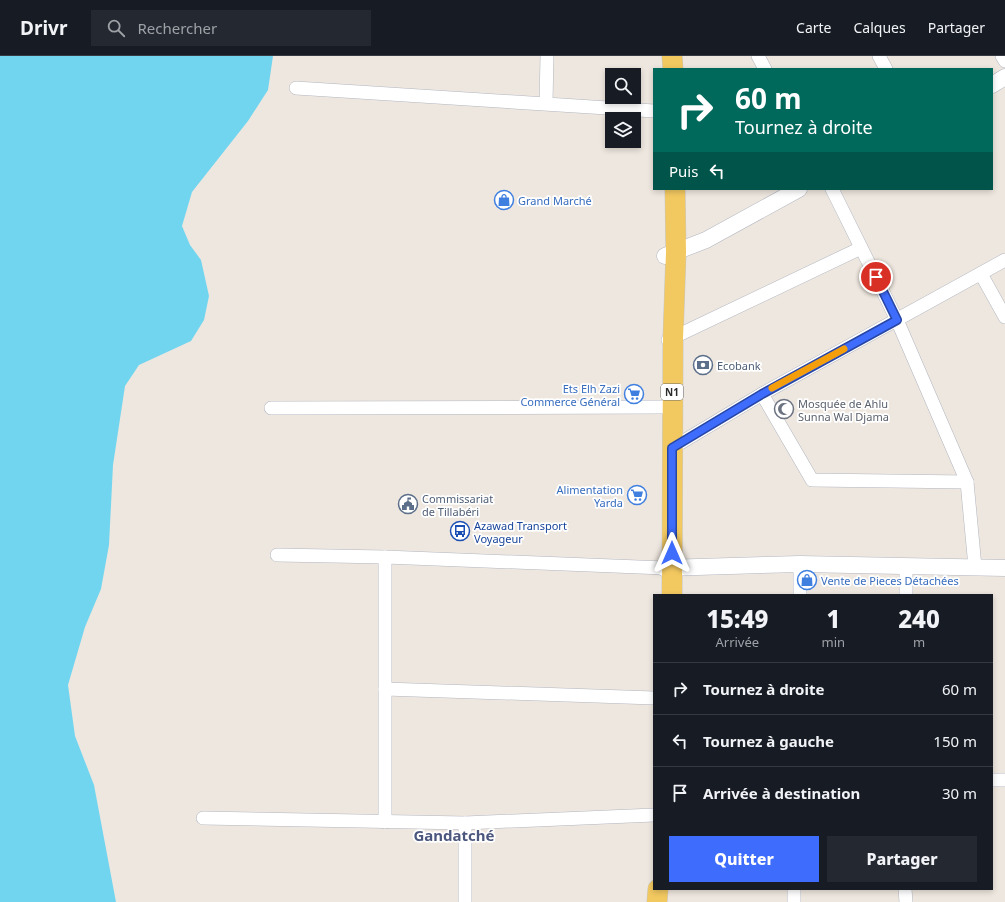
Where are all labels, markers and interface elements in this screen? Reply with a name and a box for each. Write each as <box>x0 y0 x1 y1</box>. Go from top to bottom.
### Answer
search box <box>91 10 371 46</box>
text: Drivr <box>20 15 67 41</box>
icon: search <box>105 17 127 39</box>
text: Rechercher <box>137 18 217 38</box>
text: Carte <box>796 18 832 37</box>
text: Calques <box>854 18 906 37</box>
text: Partager <box>928 18 985 37</box>
map controls <box>605 68 641 148</box>
button: search <box>605 68 641 104</box>
text: 60 m <box>735 79 802 117</box>
icon: right <box>669 84 721 136</box>
button: layers <box>605 112 641 148</box>
text: Tournez à droite <box>735 115 873 139</box>
icon: left <box>706 160 728 182</box>
text: Puis <box>669 161 698 181</box>
shop icon: Grand Marché <box>493 189 515 211</box>
place label: Grand Marché <box>518 193 592 208</box>
pin <box>859 260 893 294</box>
icon: arrive <box>865 266 887 288</box>
bank icon: Ecobank <box>692 354 714 376</box>
place label: Ecobank <box>717 358 761 373</box>
place label: Ets Elh Zazi Commerce Général <box>520 381 620 409</box>
supermarket icon: Ets Elh Zazi Commerce Général <box>623 383 645 405</box>
road number: N1 <box>661 384 683 400</box>
place label: Mosquée de Ahlu Sunna Wal Djama <box>798 396 889 424</box>
mosque icon: Mosquée de Ahlu Sunna Wal Djama <box>773 398 795 420</box>
place label: Alimentation Yarda <box>557 482 623 510</box>
supermarket icon: Alimentation Yarda <box>626 484 648 506</box>
place label: Commissariat de Tillabéri <box>422 491 493 519</box>
public building icon: Commissariat de Tillabéri <box>397 493 419 515</box>
place label: Azawad Transport Voyageur <box>474 518 567 546</box>
bus stop icon: Azawad Transport Voyageur <box>449 520 471 542</box>
position arrow <box>651 532 693 574</box>
shop icon: Vente de Pieces Détachées <box>796 569 818 591</box>
place label: Vente de Pieces Détachées <box>821 573 959 588</box>
text: 15:49 <box>706 602 768 635</box>
text: 1 <box>826 602 840 635</box>
text: 240 <box>898 602 940 635</box>
text: Arrivée <box>715 633 759 651</box>
text: min <box>822 633 845 651</box>
text: m <box>913 633 925 651</box>
icon: right <box>669 678 691 700</box>
text: Tournez à droite <box>703 679 824 699</box>
text: 60 m <box>942 679 977 699</box>
icon: left <box>669 730 691 752</box>
text: Tournez à gauche <box>703 731 834 751</box>
text: 150 m <box>933 731 977 751</box>
icon: arrive <box>669 782 691 804</box>
text: Arrivée à destination <box>703 783 860 803</box>
text: 30 m <box>942 783 977 803</box>
district label: Gandatché <box>413 825 495 845</box>
button: Quitter <box>669 836 819 882</box>
button: Partager <box>827 836 977 882</box>

